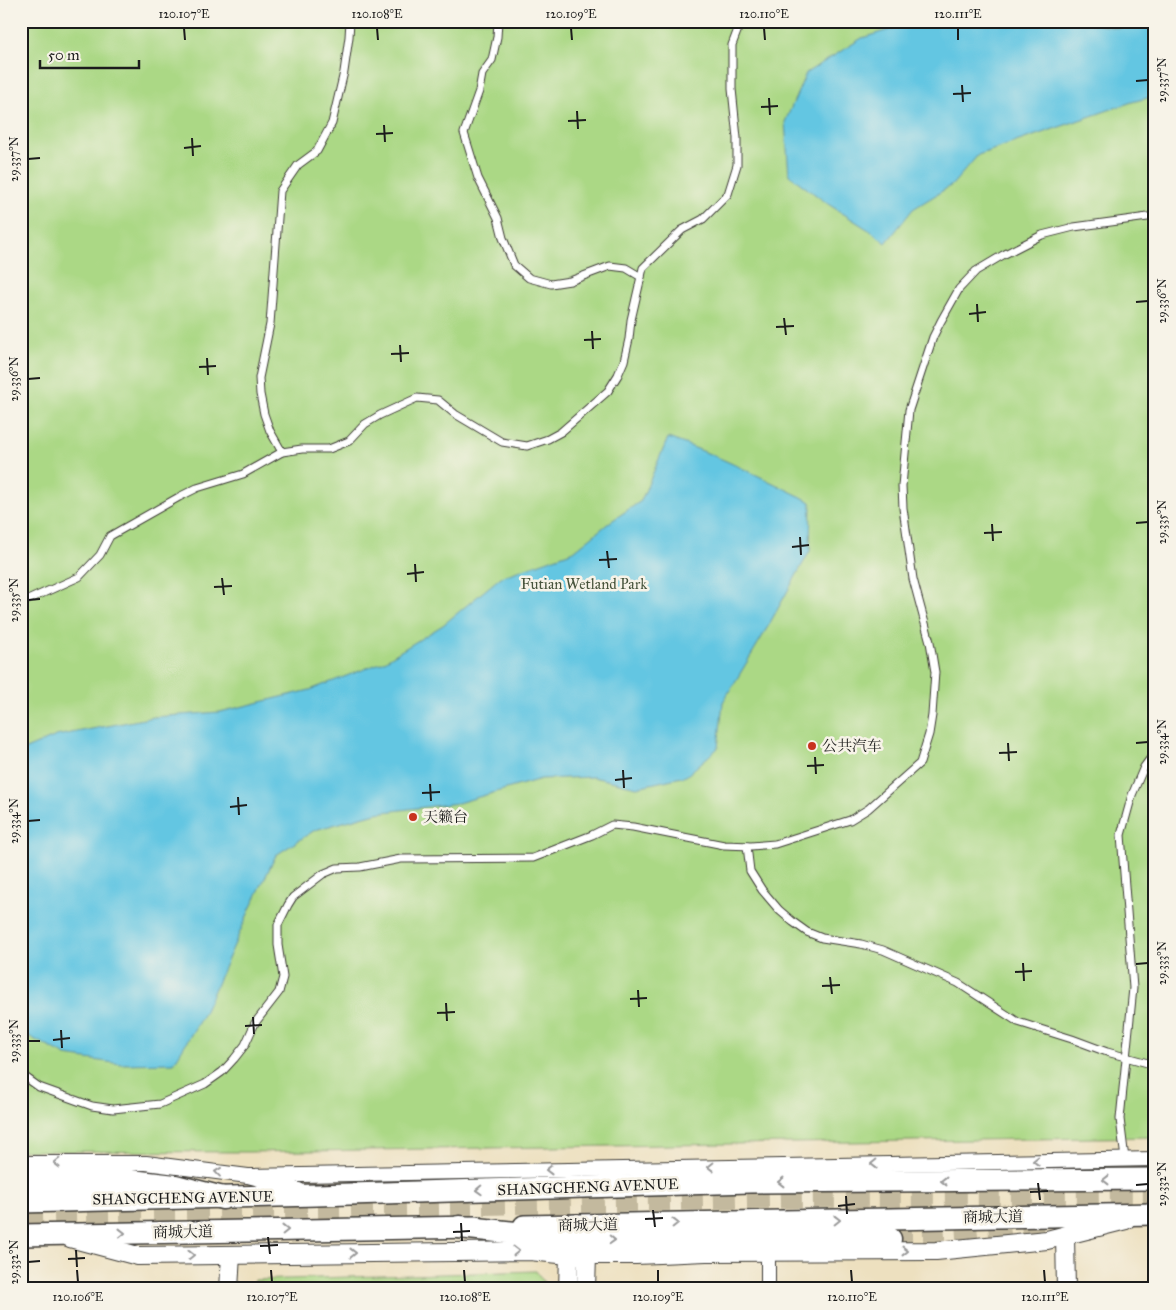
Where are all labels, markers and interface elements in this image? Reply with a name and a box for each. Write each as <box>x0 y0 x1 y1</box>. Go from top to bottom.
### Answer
text: 120.107°E <box>158 7 210 21</box>
text: 120.108°E <box>351 7 403 21</box>
text: 120.109°E <box>545 7 597 21</box>
text: 120.110°E <box>739 7 789 21</box>
text: 120.111°E <box>934 7 982 21</box>
scale bar <box>40 38 139 70</box>
text: 50 m <box>48 46 80 64</box>
text: 29.337°N <box>1155 57 1169 103</box>
text: 29.337°N <box>7 136 21 182</box>
text: 29.336°N <box>1155 278 1169 324</box>
text: 29.336°N <box>7 356 21 402</box>
text: 29.335°N <box>1155 500 1169 544</box>
park label: Futian Wetland Park <box>521 575 647 593</box>
text: 29.335°N <box>7 578 21 622</box>
text: 29.334°N <box>1155 719 1169 765</box>
place label: 公共汽车 <box>822 737 882 755</box>
marker: 公共汽车 <box>806 740 818 752</box>
text: 29.334°N <box>7 798 21 844</box>
place label: 天籁台 <box>423 808 468 826</box>
marker: 天籁台 <box>407 811 419 823</box>
text: 29.333°N <box>1155 941 1169 985</box>
text: 29.333°N <box>7 1019 21 1063</box>
one-way arrow <box>1032 1156 1040 1166</box>
one-way arrow <box>52 1158 60 1168</box>
one-way arrow <box>869 1159 877 1169</box>
one-way arrow <box>707 1162 714 1172</box>
text: 29.332°N <box>1155 1162 1169 1206</box>
one-way arrow <box>544 1165 552 1175</box>
one-way arrow <box>214 1167 222 1178</box>
street label: SHANGCHENG AVENUE <box>497 1175 679 1199</box>
one-way arrow <box>1102 1175 1110 1185</box>
one-way arrow <box>777 1176 785 1187</box>
one-way arrow <box>939 1176 947 1186</box>
one-way arrow <box>474 1185 482 1195</box>
street label: SHANGCHENG AVENUE <box>92 1187 274 1209</box>
street label: 商城大道 <box>963 1207 1023 1227</box>
street label: 商城大道 <box>558 1215 618 1235</box>
one-way arrow <box>834 1215 842 1225</box>
one-way arrow <box>672 1218 679 1228</box>
street label: 商城大道 <box>153 1222 213 1242</box>
one-way arrow <box>281 1225 289 1236</box>
one-way arrow <box>119 1228 127 1239</box>
one-way arrow <box>608 1235 616 1245</box>
text: 29.332°N <box>7 1240 21 1284</box>
one-way arrow <box>512 1246 520 1256</box>
one-way arrow <box>902 1246 910 1256</box>
one-way arrow <box>350 1248 357 1258</box>
one-way arrow <box>187 1250 195 1260</box>
text: 120.106°E <box>53 1290 104 1304</box>
text: 120.107°E <box>246 1290 298 1304</box>
text: 120.108°E <box>439 1290 491 1304</box>
text: 120.109°E <box>632 1290 684 1304</box>
text: 120.110°E <box>827 1290 877 1304</box>
text: 120.111°E <box>1021 1290 1069 1304</box>

